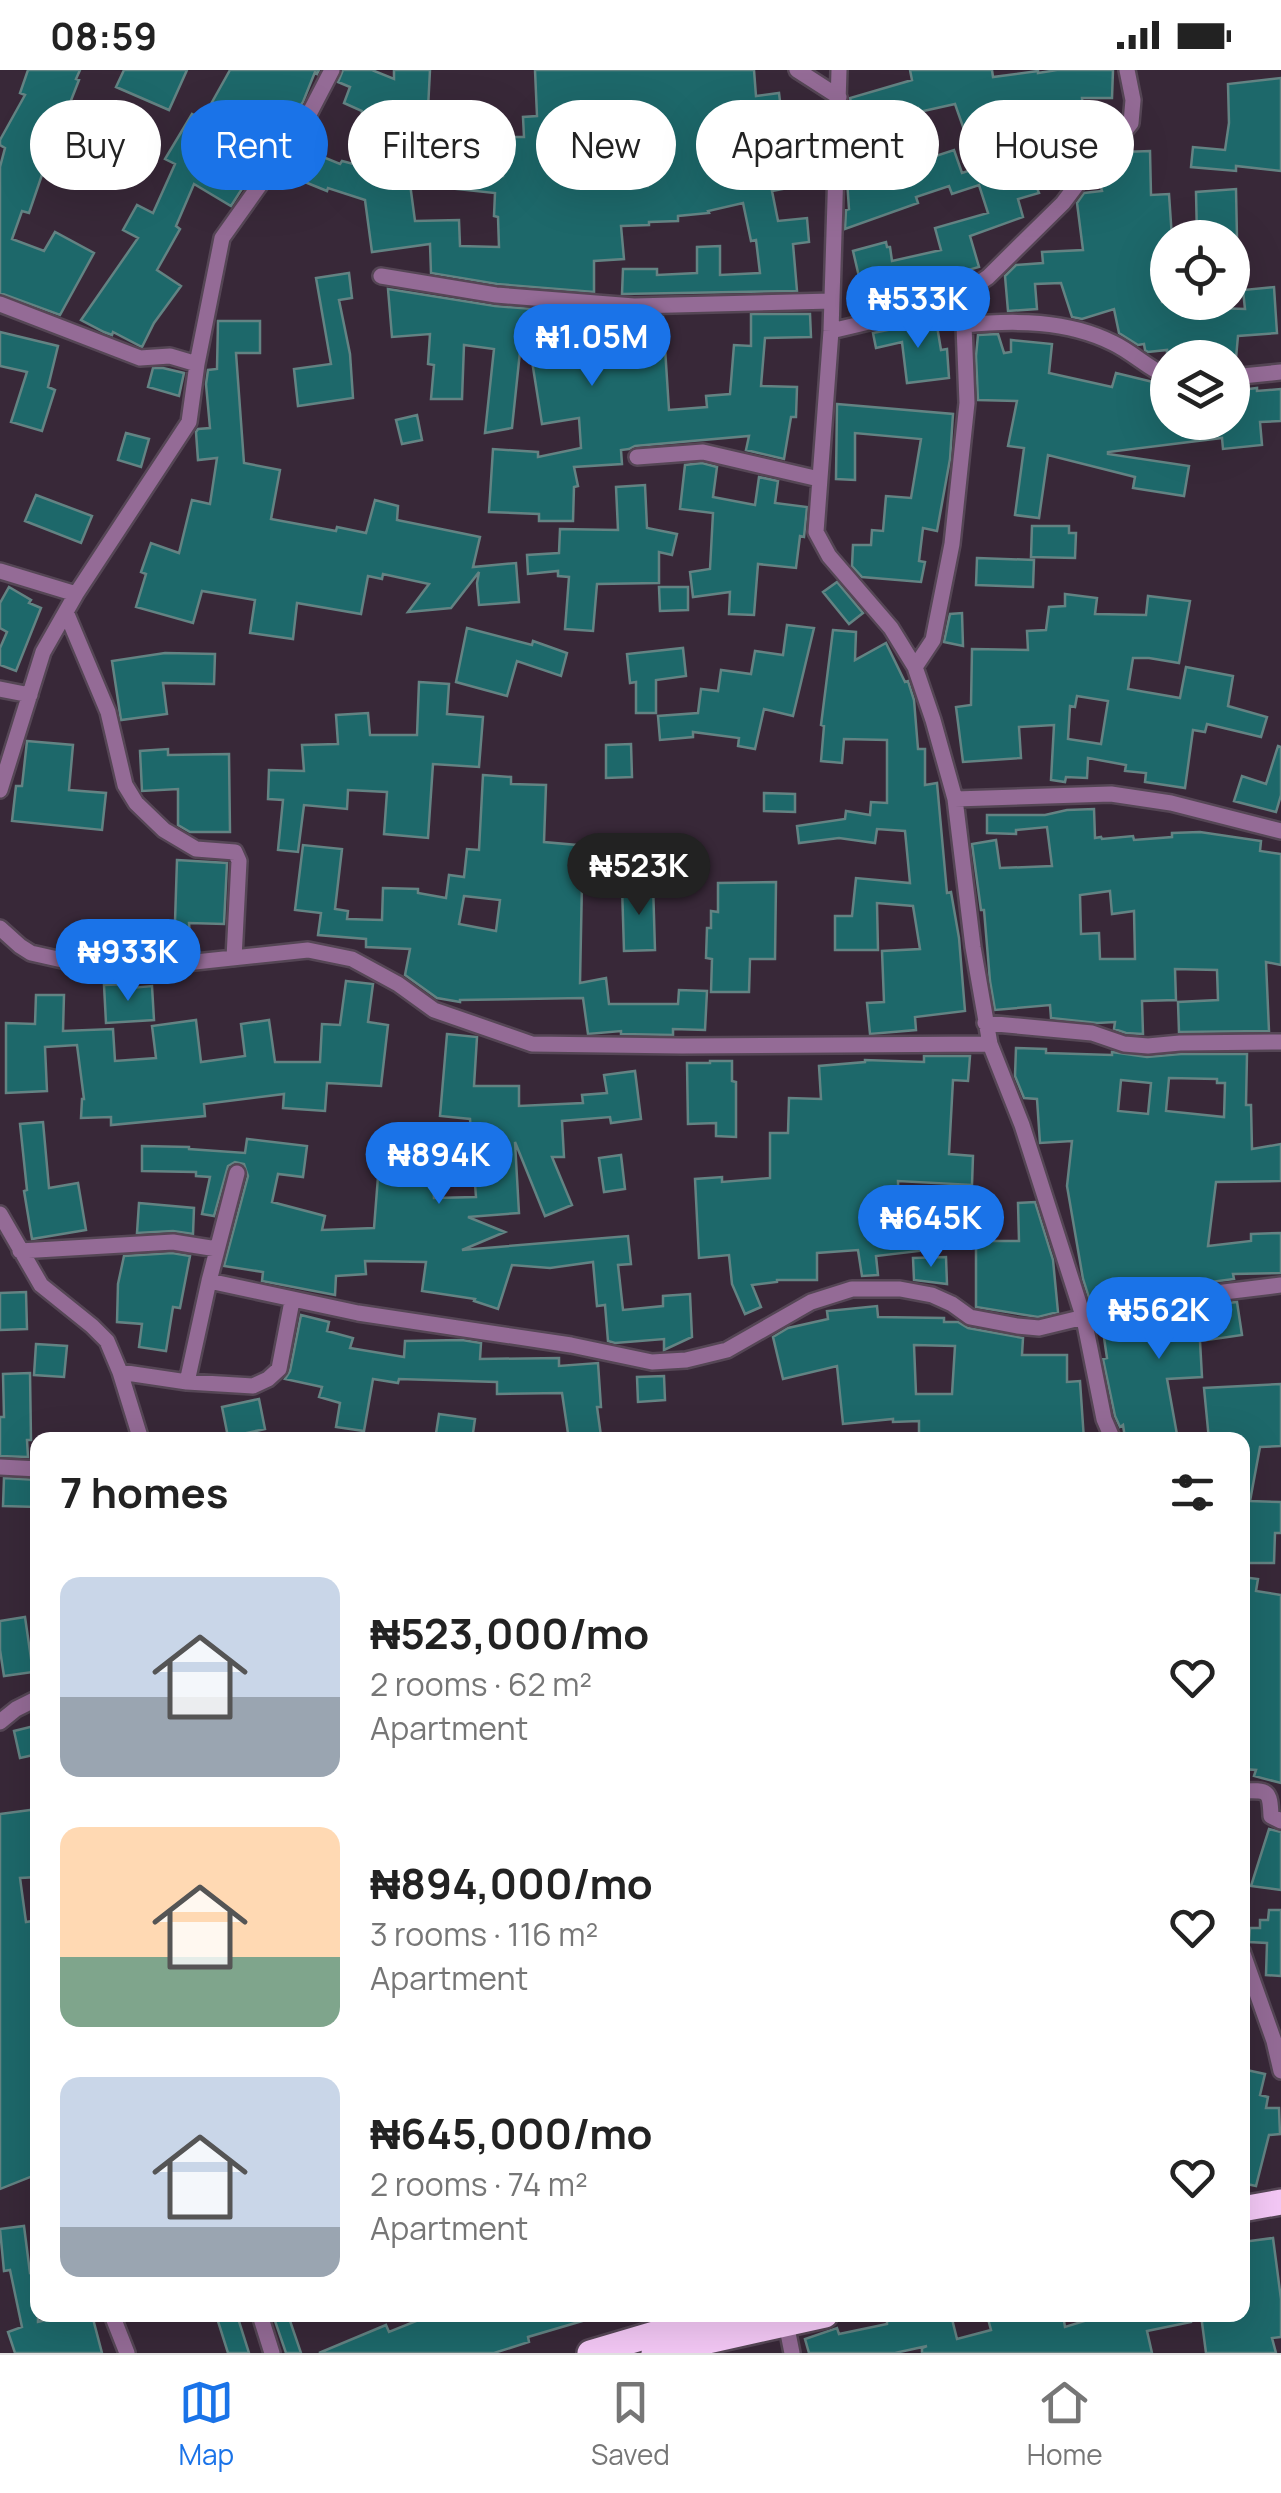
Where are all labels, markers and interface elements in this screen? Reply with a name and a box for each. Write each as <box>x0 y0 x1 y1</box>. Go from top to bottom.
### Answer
text: 08:59 <box>50 9 157 61</box>
chip: Buy <box>30 100 161 190</box>
chip: Rent <box>181 100 328 190</box>
chip: Filters <box>348 100 516 190</box>
chip: New <box>536 100 676 190</box>
chip: Apartment <box>696 100 939 190</box>
chip: House <box>959 100 1134 190</box>
map controls <box>1150 220 1250 440</box>
button: locate <box>1150 220 1250 320</box>
pin: ₦533K <box>848 266 988 351</box>
text: ₦533K <box>868 276 968 320</box>
pin: ₦1.05M <box>511 304 673 389</box>
text: ₦1.05M <box>536 314 648 358</box>
button: layers <box>1150 340 1250 440</box>
pin: ₦523K <box>569 833 709 918</box>
text: ₦523K <box>589 843 689 887</box>
pin: ₦933K <box>58 919 198 1004</box>
text: ₦933K <box>78 929 178 973</box>
pin: ₦894K <box>369 1122 509 1207</box>
text: ₦894K <box>388 1132 490 1176</box>
pin: ₦645K <box>861 1185 1001 1270</box>
text: ₦645K <box>880 1195 982 1239</box>
pin: ₦562K <box>1089 1277 1229 1362</box>
text: ₦562K <box>1108 1287 1210 1331</box>
text: 7 homes <box>60 1463 228 1521</box>
icon: filters <box>1165 1465 1220 1520</box>
text: ₦523,000/mo <box>370 1604 649 1662</box>
icon: home <box>140 1617 260 1737</box>
icon: heart <box>1165 1650 1220 1705</box>
text: 2 rooms · 62 m² <box>370 1662 592 1706</box>
text: Apartment <box>370 1706 528 1750</box>
text: ₦894,000/mo <box>370 1854 653 1912</box>
icon: home <box>140 1867 260 1987</box>
icon: heart <box>1165 1900 1220 1955</box>
text: 3 rooms · 116 m² <box>370 1912 598 1956</box>
text: Apartment <box>370 1956 528 2000</box>
text: ₦645,000/mo <box>370 2104 653 2162</box>
icon: home <box>140 2117 260 2237</box>
icon: heart <box>1165 2150 1220 2205</box>
text: 2 rooms · 74 m² <box>370 2162 588 2206</box>
text: Apartment <box>370 2206 528 2250</box>
tab: Map <box>178 2375 234 2473</box>
tab: Saved <box>591 2375 670 2473</box>
tab: Home <box>1027 2375 1103 2473</box>

